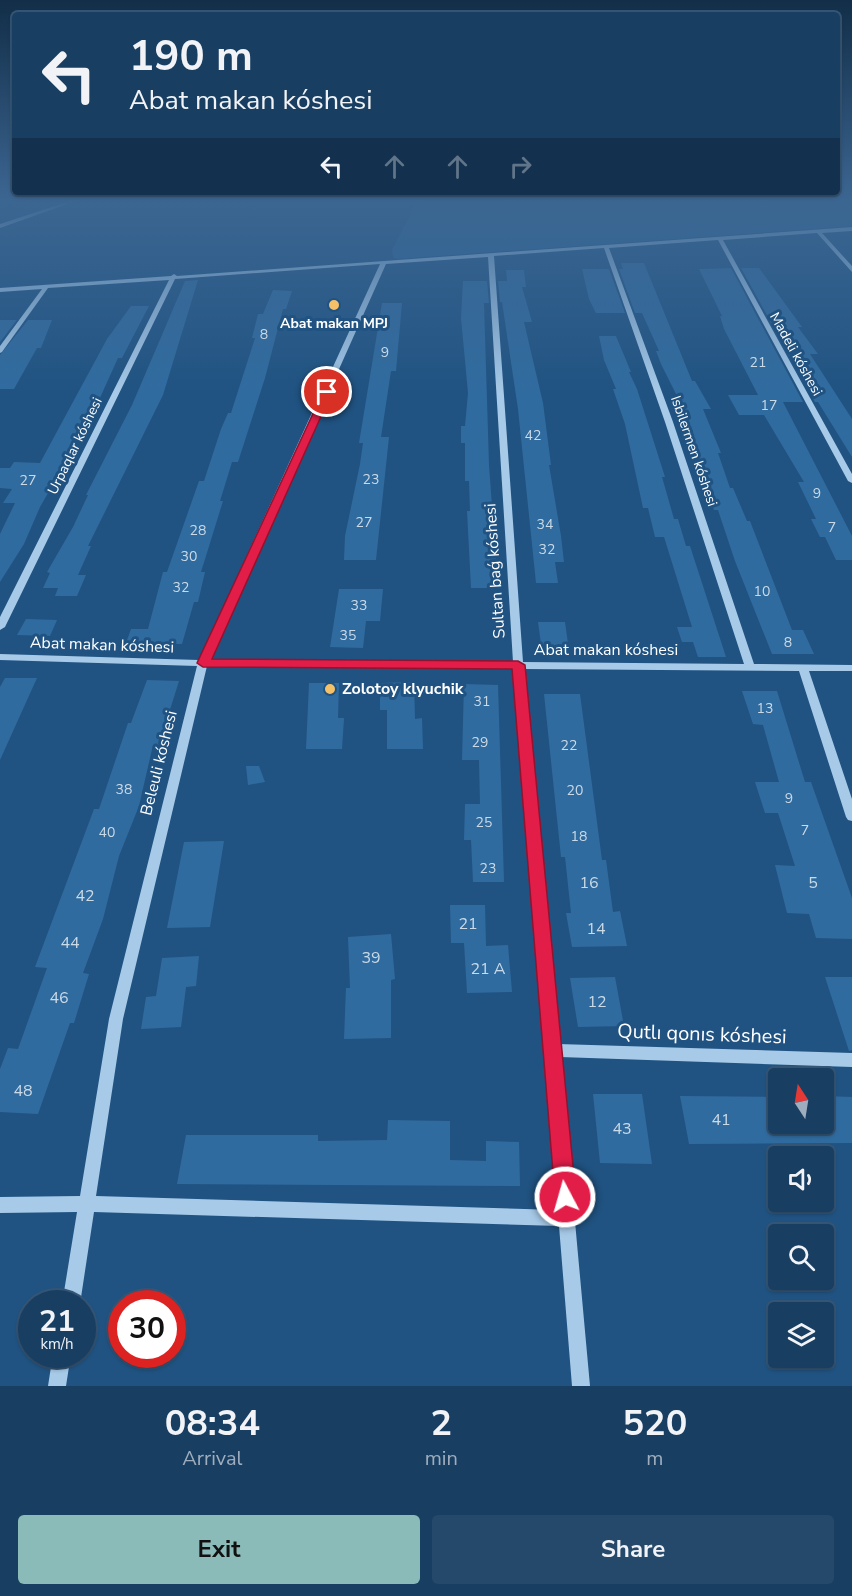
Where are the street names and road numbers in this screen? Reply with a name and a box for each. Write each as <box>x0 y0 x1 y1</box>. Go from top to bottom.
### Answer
street label: Madeli kóshesi <box>765 309 827 399</box>
street label: Isbilermen kóshesi <box>666 393 722 509</box>
street label: Urpaqlar kóshesi <box>43 394 107 498</box>
street label: Sultan baǵ kóshesi <box>479 503 511 639</box>
street label: Abat makan kóshesi <box>29 631 175 659</box>
street label: Abat makan kóshesi <box>534 639 678 661</box>
street label: Beleuli kóshesi <box>135 708 183 818</box>
street label: Qutlı qonıs kóshesi <box>617 1018 787 1050</box>

